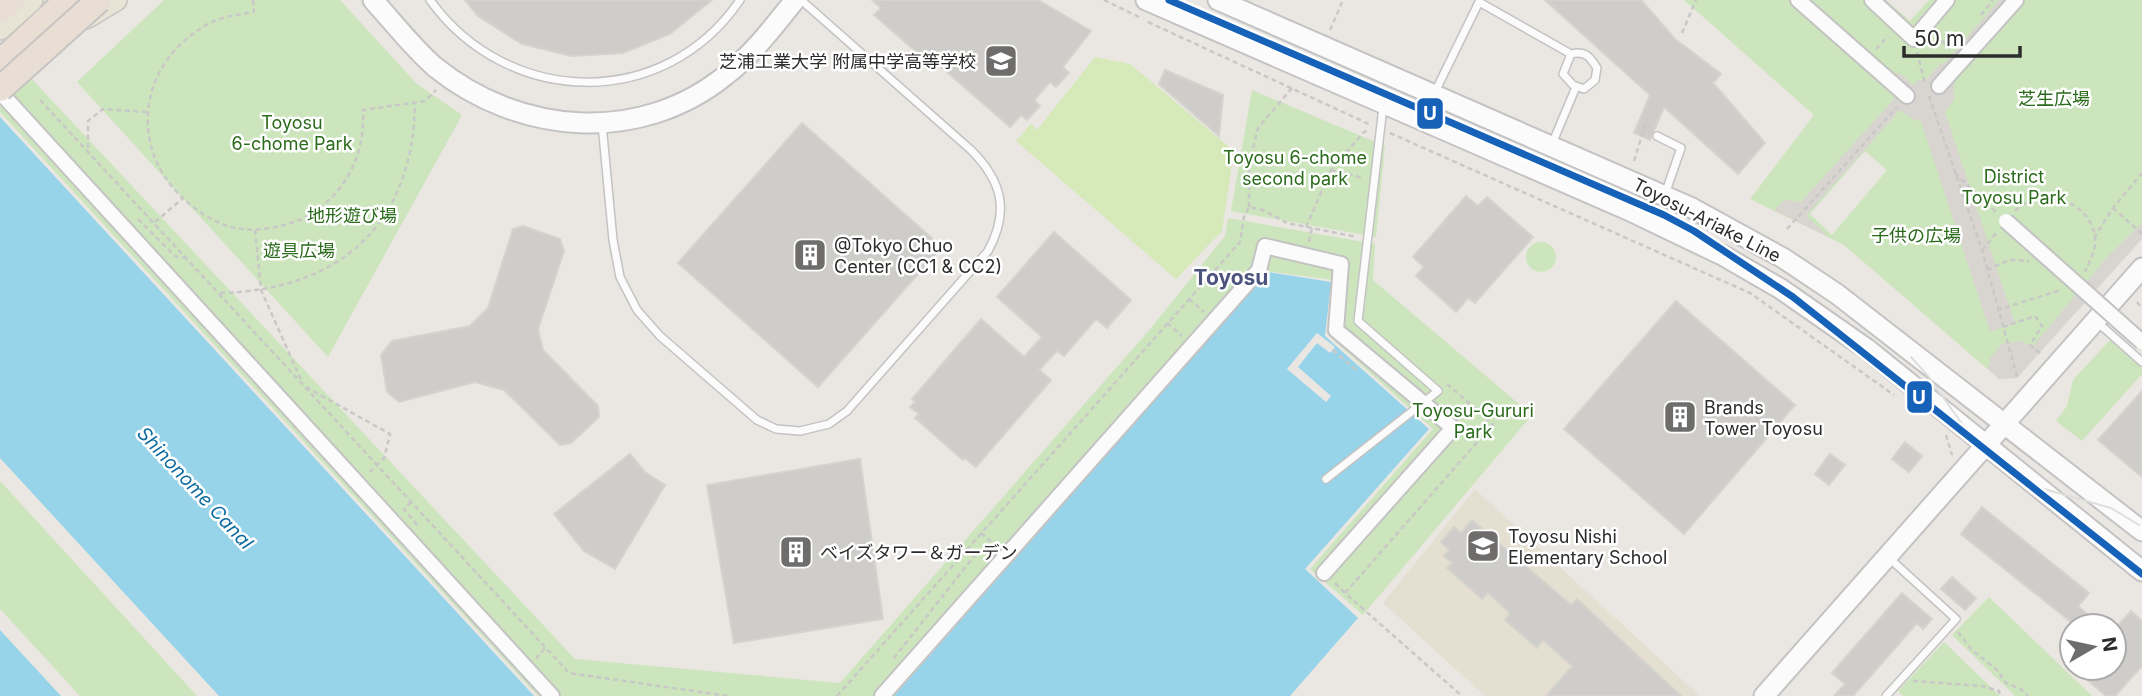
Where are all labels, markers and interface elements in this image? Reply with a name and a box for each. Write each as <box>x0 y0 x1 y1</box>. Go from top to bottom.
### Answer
scale bar <box>1904 14 2020 58</box>
text: 50 m <box>1914 26 1964 51</box>
school or university icon: 芝浦工業大学 附属中学高等学校 <box>982 42 1020 80</box>
place label: 芝浦工業大学 附属中学高等学校 <box>719 51 976 72</box>
park label: 芝生広場 <box>2018 88 2090 109</box>
line badge: U <box>1416 97 1444 130</box>
text: U <box>1423 102 1437 125</box>
park label: Toyosu 6-chome Park <box>231 112 353 154</box>
park label: Toyosu 6-chome second park <box>1223 147 1367 189</box>
park label: District Toyosu Park <box>1962 166 2067 208</box>
street label: Toyosu-Ariake Line <box>1630 174 1784 266</box>
park label: 地形遊び場 <box>307 205 397 226</box>
park label: 子供の広場 <box>1871 225 1961 246</box>
place label: @Tokyo Chuo Center (CC1 & CC2) <box>834 235 1002 277</box>
building icon: @Tokyo Chuo Center (CC1 & CC2) <box>791 236 829 274</box>
park label: 遊具広場 <box>263 240 335 261</box>
district label: Toyosu <box>1194 265 1268 290</box>
line badge: U <box>1906 380 1933 414</box>
text: U <box>1912 386 1926 409</box>
place label: Brands Tower Toyosu <box>1704 397 1823 439</box>
building icon: Brands Tower Toyosu <box>1661 398 1699 436</box>
park label: Toyosu-Gururi Park <box>1412 400 1534 442</box>
water label: Shinonome Canal <box>132 422 258 554</box>
place label: Toyosu Nishi Elementary School <box>1508 526 1667 568</box>
school or university icon: Toyosu Nishi Elementary School <box>1464 527 1502 565</box>
building icon: ベイズタワー＆ガーデン <box>777 533 815 571</box>
place label: ベイズタワー＆ガーデン <box>820 542 1017 563</box>
north arrow <box>2058 612 2128 682</box>
text: N <box>2097 635 2122 653</box>

